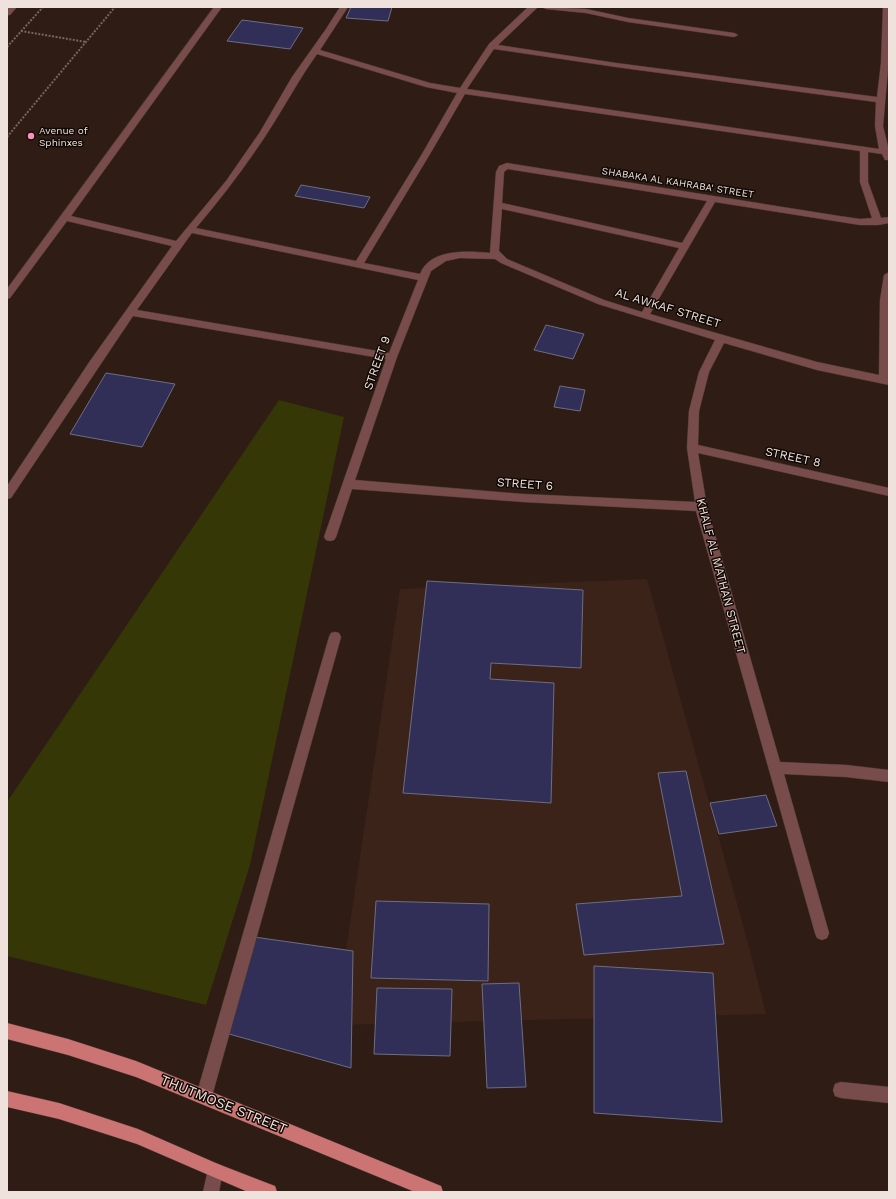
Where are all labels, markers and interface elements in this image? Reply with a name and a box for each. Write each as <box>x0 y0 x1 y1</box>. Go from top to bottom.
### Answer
place label: Avenue of Sphinxes <box>39 125 88 148</box>
marker: Avenue of Sphinxes <box>26 131 36 141</box>
street label: SHABAKA AL KAHRABA' STREET <box>601 165 755 200</box>
street label: AL AWKAF STREET <box>614 285 722 331</box>
street label: STREET 9 <box>361 334 393 392</box>
street label: STREET 8 <box>764 444 822 470</box>
street label: STREET 6 <box>496 475 554 493</box>
street label: KHALF AL MATHAN STREET <box>693 497 749 655</box>
street label: THUTMOSE STREET <box>158 1071 290 1137</box>

